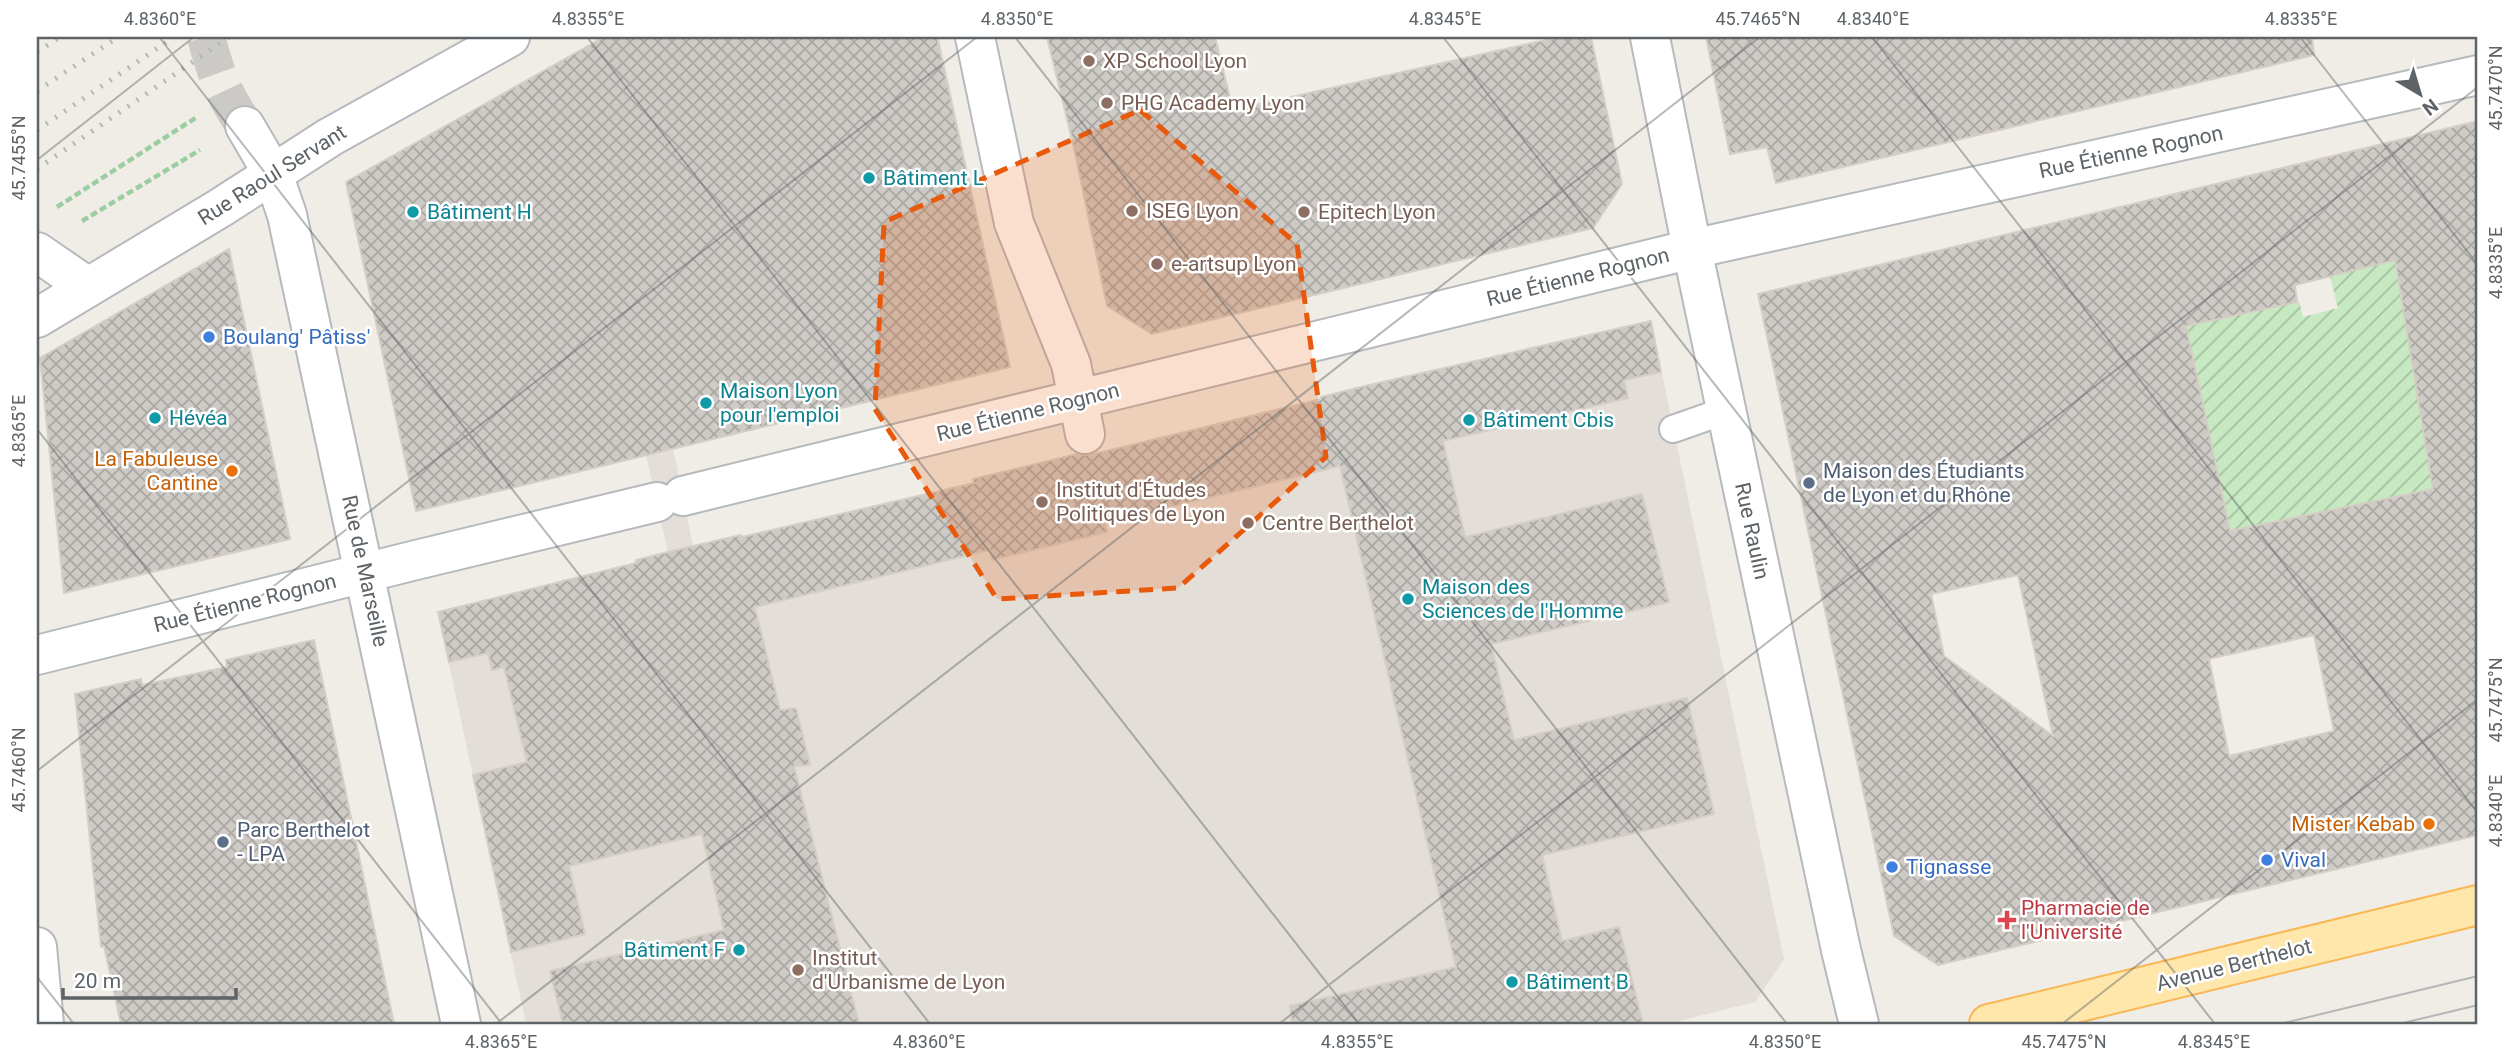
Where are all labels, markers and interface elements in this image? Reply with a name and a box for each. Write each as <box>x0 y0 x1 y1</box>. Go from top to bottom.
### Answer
text: 4.8360°E <box>124 8 196 29</box>
text: 4.8355°E <box>552 8 624 29</box>
text: 4.8350°E <box>981 8 1053 29</box>
text: 4.8345°E <box>1409 8 1481 29</box>
text: 45.7465°N <box>1715 8 1801 29</box>
text: 4.8340°E <box>1837 8 1909 29</box>
text: 4.8335°E <box>2265 8 2337 29</box>
text: 45.7470°N <box>2485 45 2506 131</box>
place label: XP School Lyon <box>1103 49 1247 73</box>
marker: XP School Lyon <box>1081 53 1097 69</box>
north arrow <box>2386 60 2456 130</box>
place label: PHG Academy Lyon <box>1121 91 1305 115</box>
text: N <box>2418 94 2443 120</box>
marker: PHG Academy Lyon <box>1099 95 1115 111</box>
text: 45.7455°N <box>8 115 29 201</box>
street label: Rue Raoul Servant <box>194 120 351 230</box>
street label: Rue Étienne Rognon <box>2037 121 2225 183</box>
place label: Bâtiment L <box>883 166 984 190</box>
marker: Bâtiment L <box>861 170 877 186</box>
place label: ISEG Lyon <box>1146 199 1239 223</box>
place label: Bâtiment H <box>427 200 532 224</box>
place label: Epitech Lyon <box>1318 200 1436 224</box>
marker: ISEG Lyon <box>1124 203 1140 219</box>
marker: Bâtiment H <box>405 204 421 220</box>
marker: Epitech Lyon <box>1296 204 1312 220</box>
text: 4.8335°E <box>2485 227 2506 299</box>
street label: Rue Étienne Rognon <box>1484 243 1672 311</box>
place label: e-artsup Lyon <box>1171 252 1297 276</box>
marker: e-artsup Lyon <box>1149 256 1165 272</box>
place label: Boulang' Pâtiss' <box>223 325 370 349</box>
marker: Boulang' Pâtiss' <box>201 329 217 345</box>
street label: Rue Étienne Rognon <box>934 378 1122 446</box>
place label: Maison Lyon pour l'emploi <box>720 379 839 427</box>
text: 4.8365°E <box>8 395 29 467</box>
marker: Maison Lyon pour l'emploi <box>698 395 714 411</box>
place label: Hévéa <box>169 406 228 430</box>
place label: Bâtiment Cbis <box>1483 408 1614 432</box>
marker: Hévéa <box>147 410 163 426</box>
marker: Bâtiment Cbis <box>1461 412 1477 428</box>
place label: La Fabuleuse Cantine <box>94 447 218 495</box>
place label: Maison des Étudiants de Lyon et du Rhône <box>1823 459 2025 507</box>
marker: La Fabuleuse Cantine <box>224 463 240 479</box>
marker: Maison des Étudiants de Lyon et du Rhône <box>1801 475 1817 491</box>
place label: Institut d'Études Politiques de Lyon <box>1056 478 1225 526</box>
street label: Rue Raulin <box>1730 480 1774 582</box>
street label: Rue de Marseille <box>337 493 393 649</box>
marker: Institut d'Études Politiques de Lyon <box>1034 494 1050 510</box>
place label: Centre Berthelot <box>1262 511 1414 535</box>
marker: Centre Berthelot <box>1240 515 1256 531</box>
street label: Rue Étienne Rognon <box>151 569 339 637</box>
place label: Maison des Sciences de l'Homme <box>1422 575 1623 623</box>
marker: Maison des Sciences de l'Homme <box>1400 591 1416 607</box>
text: 45.7475°N <box>2485 657 2506 743</box>
text: 45.7460°N <box>8 727 29 813</box>
text: 4.8340°E <box>2485 775 2506 847</box>
place label: Mister Kebab <box>2291 812 2415 836</box>
marker: Mister Kebab <box>2421 816 2437 832</box>
place label: Parc Berthelot - LPA <box>237 818 370 866</box>
marker: Parc Berthelot - LPA <box>215 834 231 850</box>
place label: Vival <box>2281 848 2326 872</box>
marker: Vival <box>2259 852 2275 868</box>
place label: Tignasse <box>1906 855 1991 879</box>
marker: Tignasse <box>1884 859 1900 875</box>
place label: Pharmacie de l'Université <box>2021 896 2150 944</box>
marker: Pharmacie de l'Université <box>1999 912 2015 928</box>
street label: Avenue Berthelot <box>2154 934 2314 996</box>
place label: Bâtiment F <box>624 938 725 962</box>
marker: Bâtiment F <box>731 942 747 958</box>
place label: Institut d'Urbanisme de Lyon <box>812 946 1005 994</box>
scale bar <box>63 956 236 1000</box>
marker: Institut d'Urbanisme de Lyon <box>790 962 806 978</box>
text: 20 m <box>74 969 121 993</box>
place label: Bâtiment B <box>1526 970 1629 994</box>
marker: Bâtiment B <box>1504 974 1520 990</box>
text: 4.8365°E <box>465 1031 537 1052</box>
text: 4.8360°E <box>893 1031 965 1052</box>
text: 4.8355°E <box>1321 1031 1393 1052</box>
text: 4.8350°E <box>1749 1031 1821 1052</box>
text: 45.7475°N <box>2021 1031 2107 1052</box>
text: 4.8345°E <box>2178 1031 2250 1052</box>

